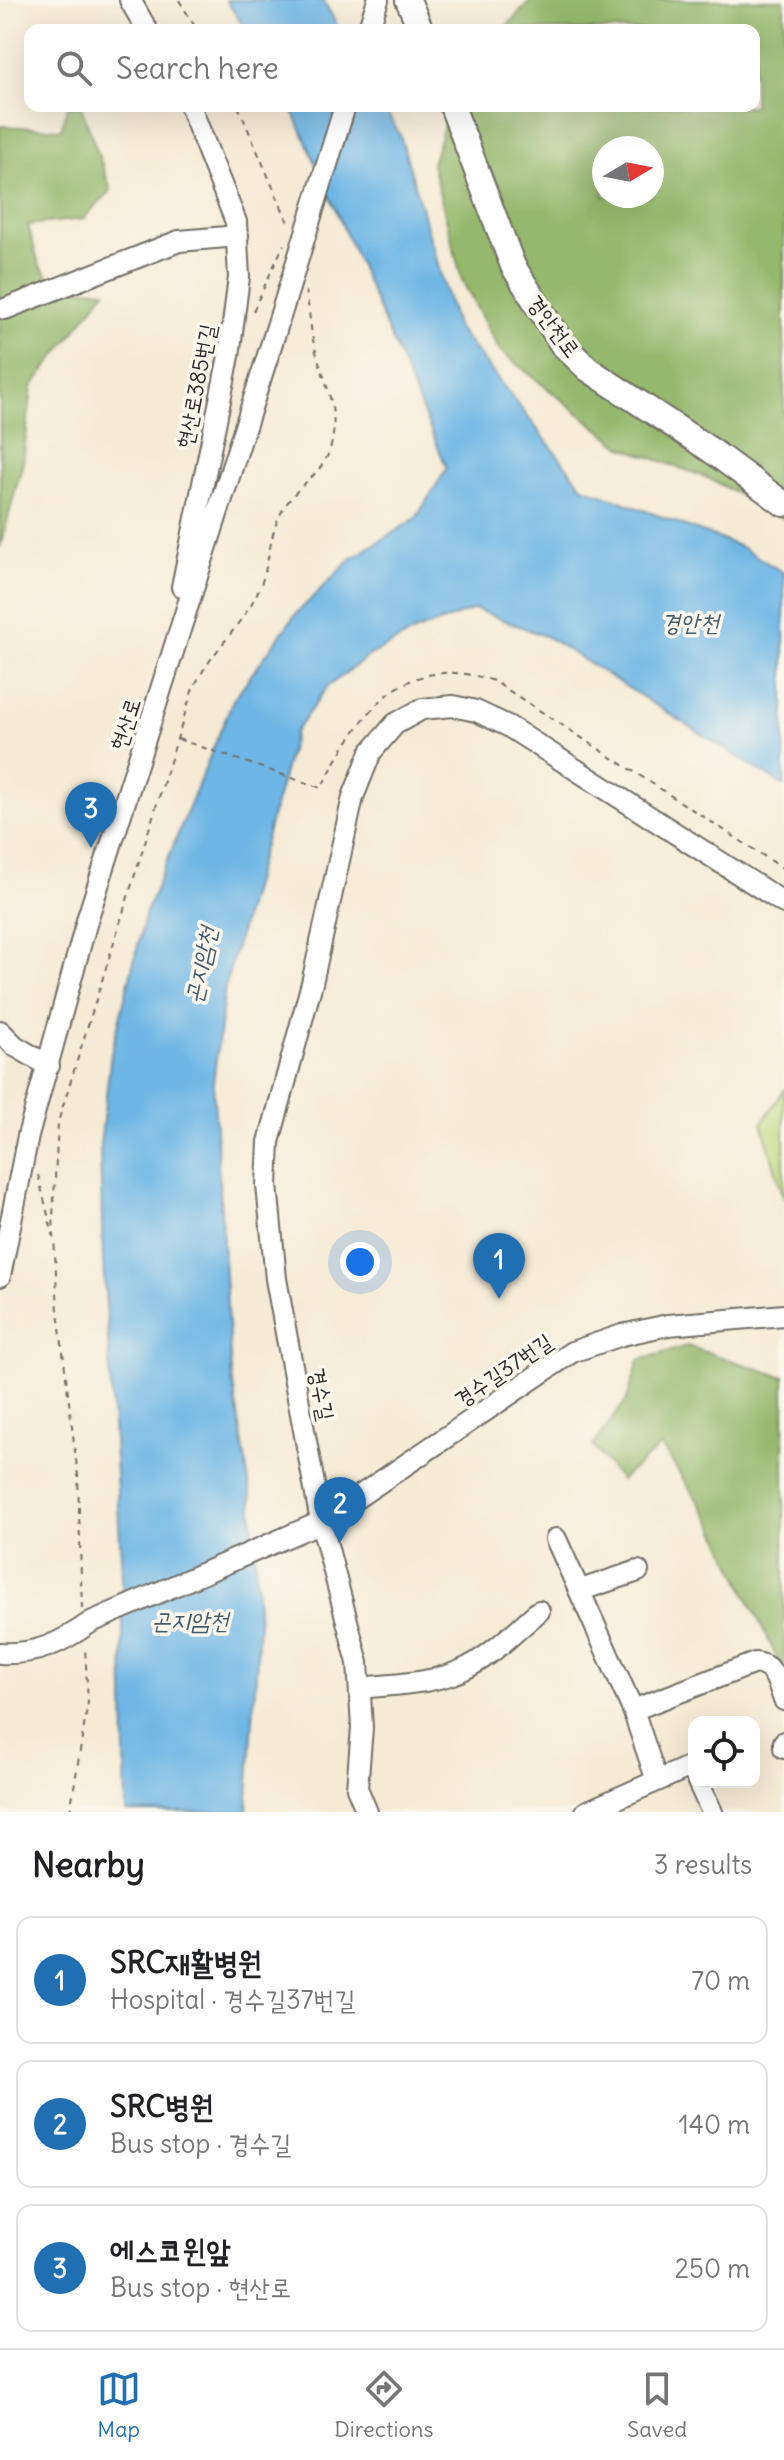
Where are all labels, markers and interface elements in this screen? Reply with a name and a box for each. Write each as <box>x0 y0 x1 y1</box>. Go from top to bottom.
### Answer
search box <box>24 24 760 112</box>
icon: search <box>52 46 96 90</box>
text: Search here <box>116 49 279 87</box>
north arrow <box>592 136 664 208</box>
street label: 경안천로 <box>522 289 586 363</box>
street label: 현산로385번길 <box>170 321 222 451</box>
water label: 경안천 <box>661 607 722 637</box>
street label: 현산로 <box>103 694 147 754</box>
pin: 3 <box>65 782 117 848</box>
water label: 곤지암천 <box>177 921 223 1006</box>
pin: 1 <box>473 1233 525 1299</box>
your location <box>340 1242 380 1282</box>
street label: 경수길37번길 <box>449 1327 557 1413</box>
street label: 경수길 <box>303 1365 341 1423</box>
pin: 2 <box>314 1477 366 1543</box>
water label: 곤지암천 <box>151 1605 231 1635</box>
map controls <box>688 1716 760 1788</box>
button: locate <box>688 1716 760 1788</box>
text: Nearby <box>32 1843 145 1886</box>
text: 3 results <box>654 1848 752 1881</box>
text: SRC재활병원 <box>110 1943 262 1981</box>
text: 1 <box>55 1964 65 1997</box>
text: 70 m <box>691 1964 750 1997</box>
text: Hospital · 경수길37번길 <box>110 1983 355 2016</box>
text: SRC병원 <box>110 2087 214 2125</box>
text: 2 <box>53 2108 67 2141</box>
text: 140 m <box>679 2108 750 2141</box>
text: Bus stop · 경수길 <box>110 2127 291 2160</box>
text: 에스코윈앞 <box>110 2231 231 2269</box>
text: 3 <box>53 2252 67 2285</box>
text: 250 m <box>675 2252 750 2285</box>
text: Bus stop · 현산로 <box>110 2271 291 2304</box>
tab: Map <box>97 2367 141 2443</box>
tab: Directions <box>334 2367 434 2443</box>
tab: Saved <box>627 2367 687 2443</box>

